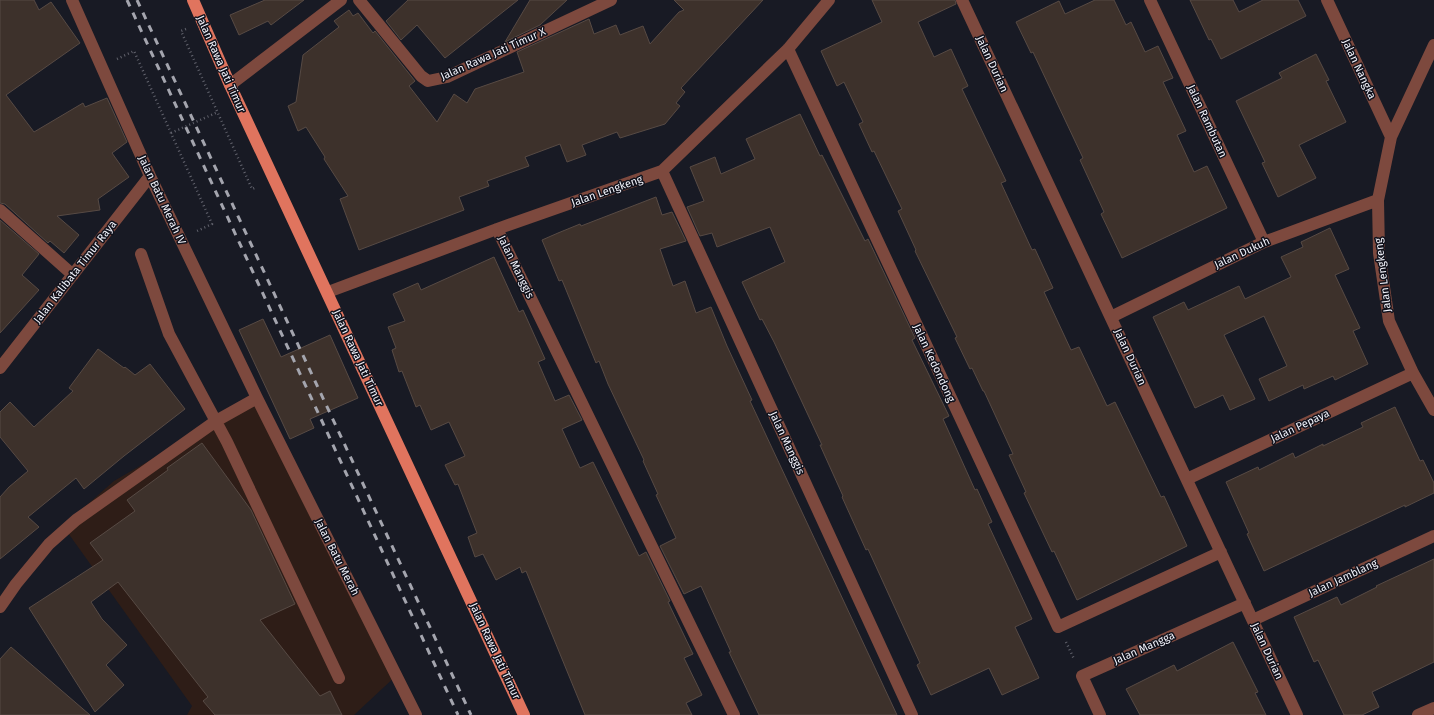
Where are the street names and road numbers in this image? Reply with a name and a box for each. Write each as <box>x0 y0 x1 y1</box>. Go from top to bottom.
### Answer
street label: Jalan Rawa Jati Timur <box>194 13 249 115</box>
street label: Jalan Rawa Jati Timur X <box>438 25 548 83</box>
street label: Jalan Durian <box>973 34 1011 94</box>
street label: Jalan Nangka <box>1339 37 1379 101</box>
street label: Jalan Rambutan <box>1184 82 1230 160</box>
street label: Jalan Batu Merah IV <box>136 153 189 247</box>
street label: Jalan Lengkeng <box>570 173 645 209</box>
street label: Jalan Kalibata Timur Raya <box>31 218 119 326</box>
street label: Jalan Manggis <box>495 233 537 301</box>
street label: Jalan Dukuh <box>1212 235 1272 271</box>
street label: Jalan Lengkeng <box>1372 237 1394 313</box>
street label: Jalan Rawa Jati Timur <box>330 308 386 409</box>
street label: Jalan Kedondong <box>910 322 958 404</box>
street label: Jalan Durian <box>1111 327 1149 387</box>
street label: Jalan Pepaya <box>1269 407 1331 445</box>
street label: Jalan Manggis <box>767 409 807 477</box>
street label: Jalan Batu Merah <box>312 516 362 598</box>
street label: Jalan Jamblang <box>1307 556 1380 600</box>
street label: Jalan Rawa Jati Timur <box>467 601 523 702</box>
street label: Jalan Durian <box>1248 621 1286 681</box>
street label: Jalan Mangga <box>1111 629 1177 667</box>

